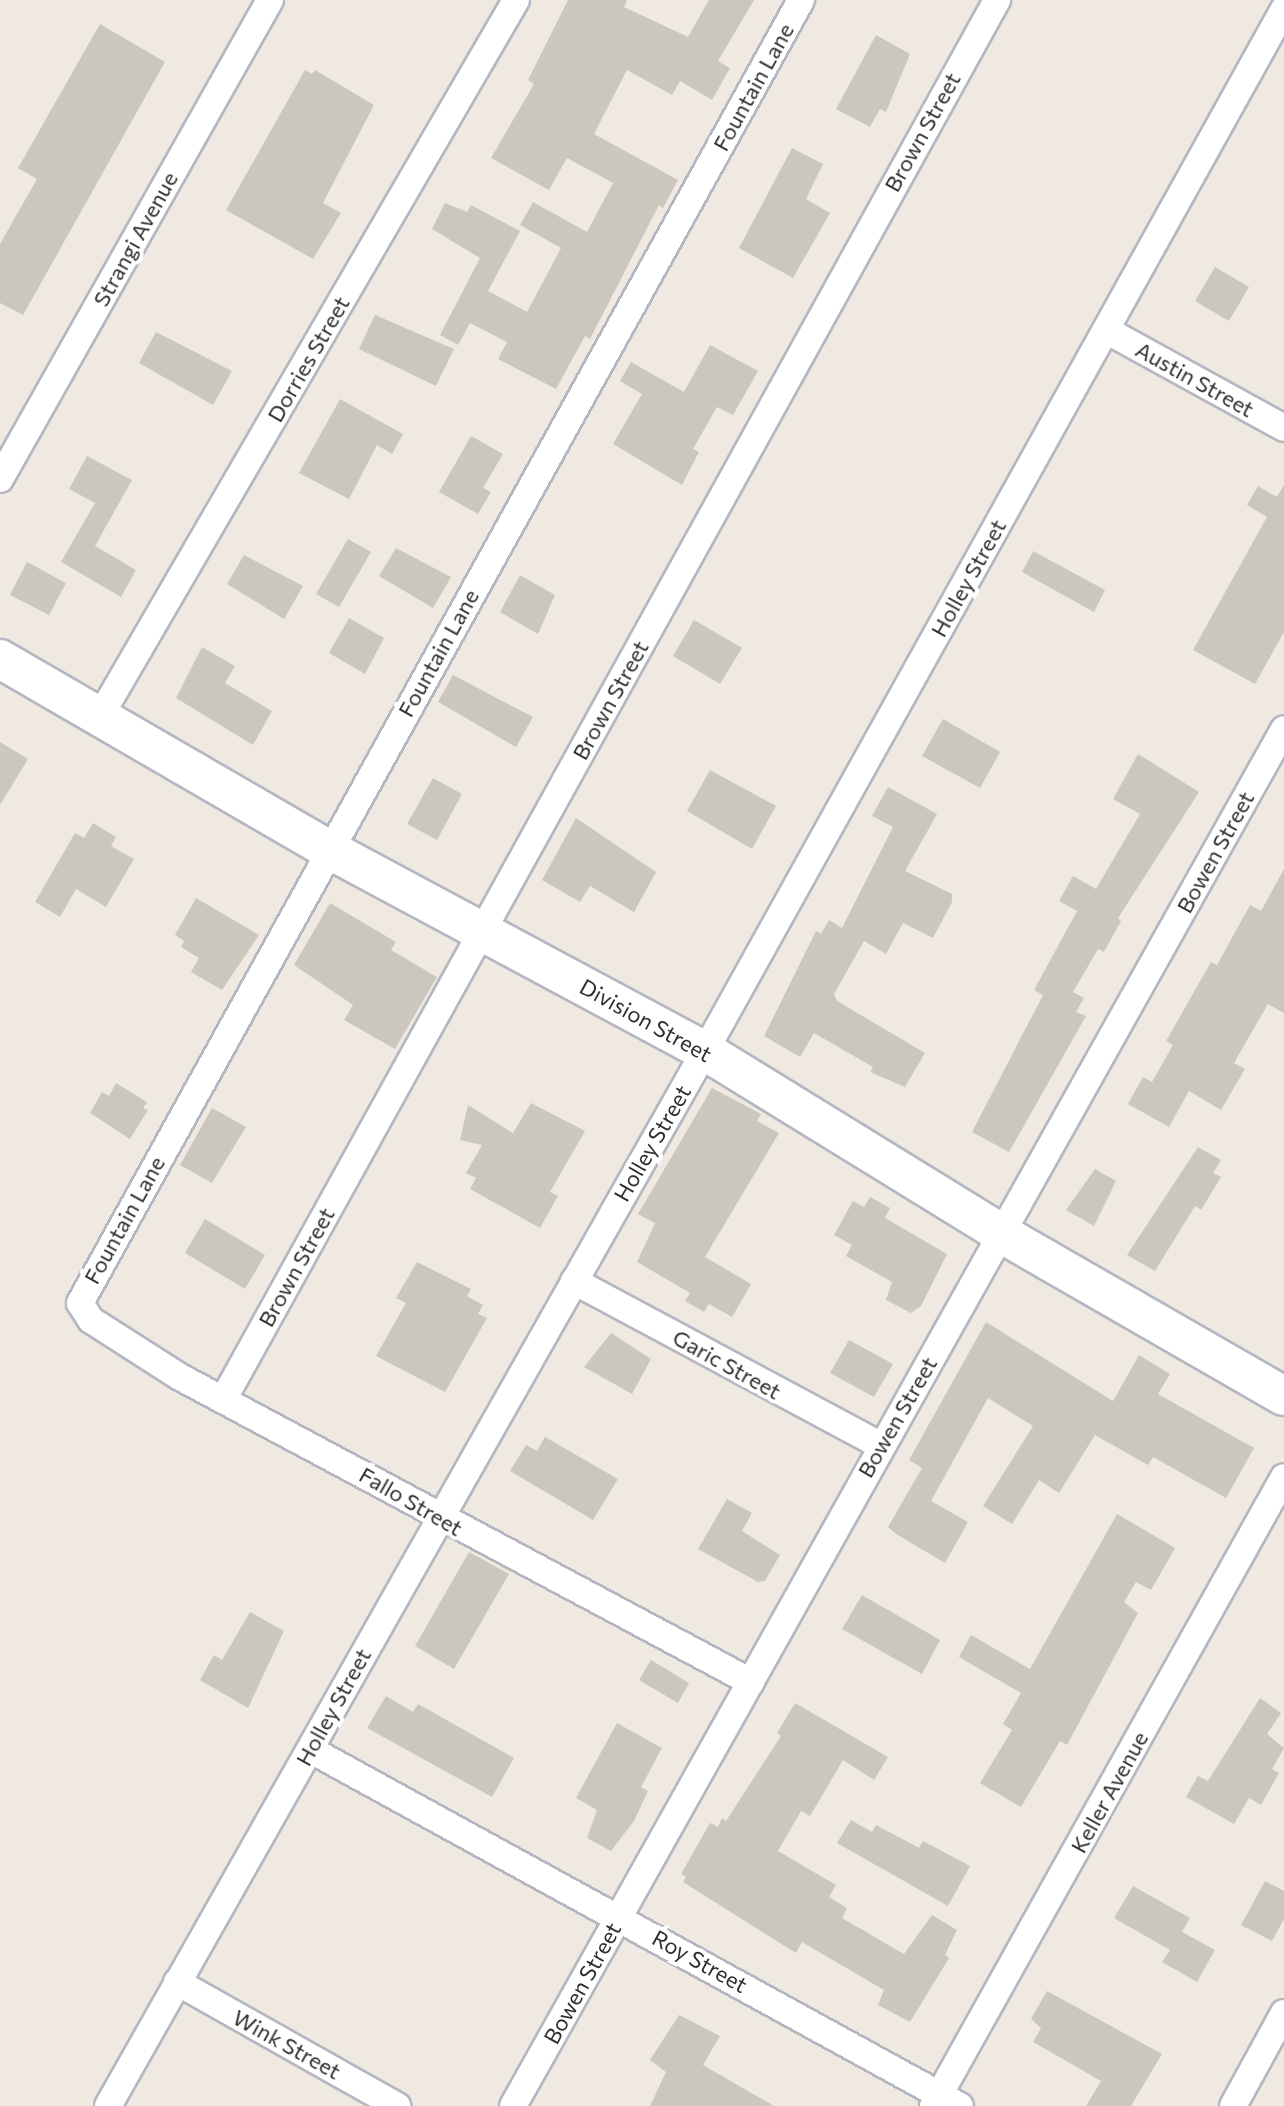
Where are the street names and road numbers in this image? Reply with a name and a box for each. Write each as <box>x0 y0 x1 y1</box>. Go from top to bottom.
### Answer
street label: Fountain Lane <box>707 19 799 155</box>
street label: Brown Street <box>878 68 966 196</box>
street label: Strangi Avenue <box>87 167 183 311</box>
street label: Dorries Street <box>261 292 355 426</box>
street label: Austin Street <box>1131 336 1259 422</box>
street label: Holley Street <box>925 515 1011 641</box>
street label: Fountain Lane <box>392 585 484 721</box>
street label: Brown Street <box>566 636 654 764</box>
street label: Bowen Street <box>1171 787 1259 917</box>
street label: Division Street <box>575 973 717 1067</box>
street label: Holley Street <box>608 1080 696 1206</box>
street label: Fountain Lane <box>78 1152 170 1288</box>
street label: Brown Street <box>252 1203 340 1331</box>
street label: Garic Street <box>668 1324 786 1404</box>
street label: Bowen Street <box>852 1352 942 1482</box>
street label: Fallo Street <box>355 1461 467 1541</box>
street label: Holley Street <box>290 1644 376 1770</box>
street label: Keller Avenue <box>1065 1727 1153 1857</box>
street label: Bowen Street <box>538 1918 626 2048</box>
street label: Roy Street <box>648 1924 752 1998</box>
street label: Wink Street <box>229 2004 345 2084</box>

